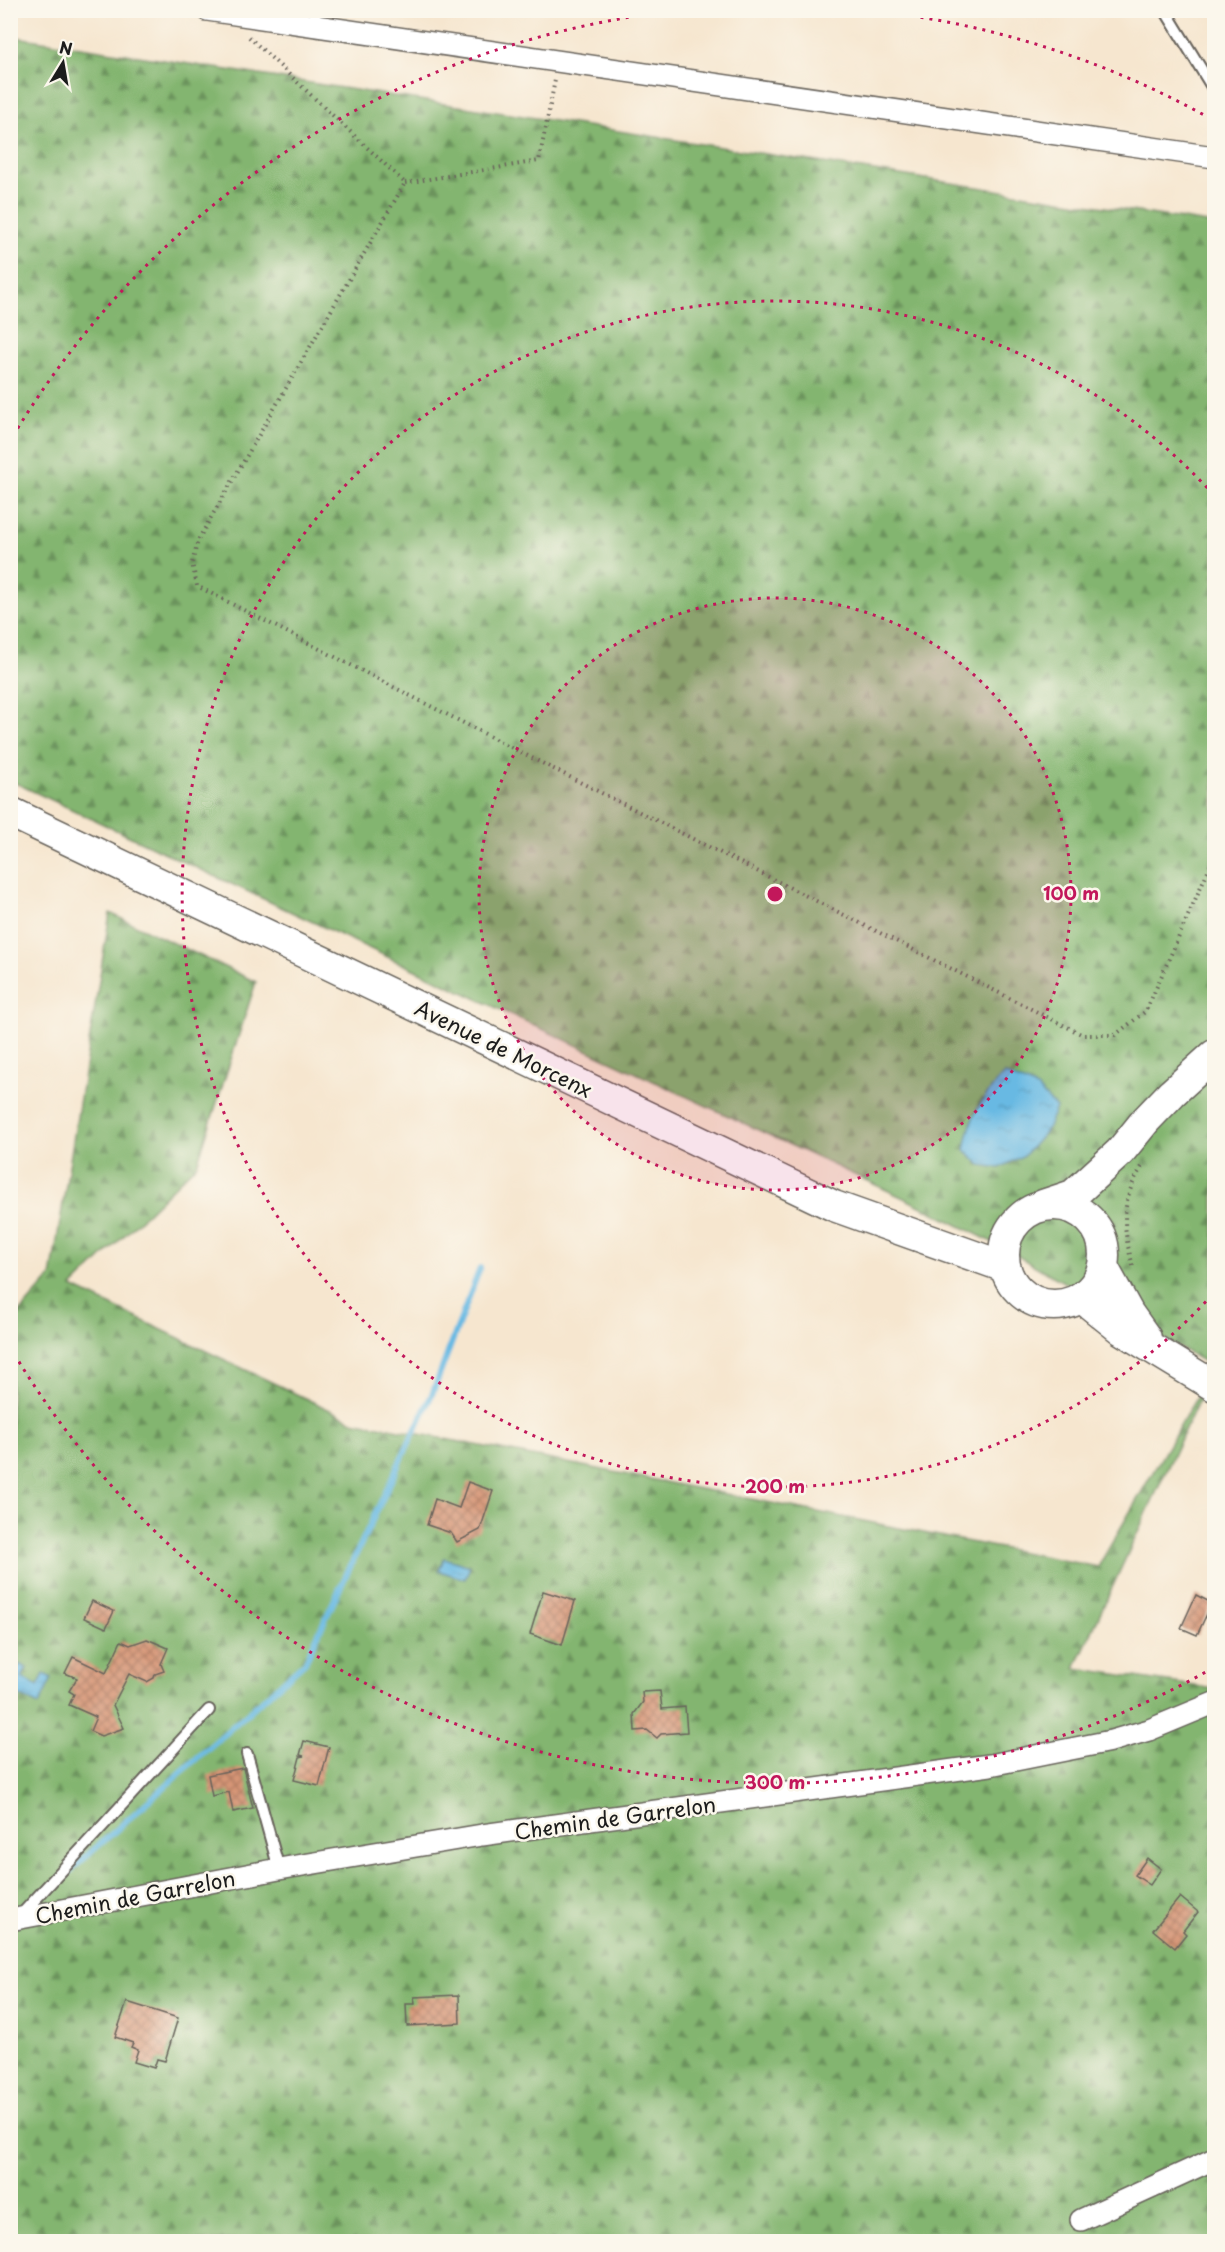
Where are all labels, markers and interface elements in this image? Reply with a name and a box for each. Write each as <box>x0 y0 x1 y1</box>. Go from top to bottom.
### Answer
north arrow <box>33 33 93 93</box>
text: N <box>58 34 75 60</box>
text: 100 m <box>1043 879 1099 906</box>
centre of rings <box>765 884 785 904</box>
street label: Avenue de Morcenx <box>410 991 598 1105</box>
text: 200 m <box>745 1472 805 1499</box>
text: 300 m <box>745 1768 805 1795</box>
street label: Chemin de Garrelon <box>512 1787 718 1847</box>
street label: Chemin de Garrelon <box>32 1861 238 1931</box>

